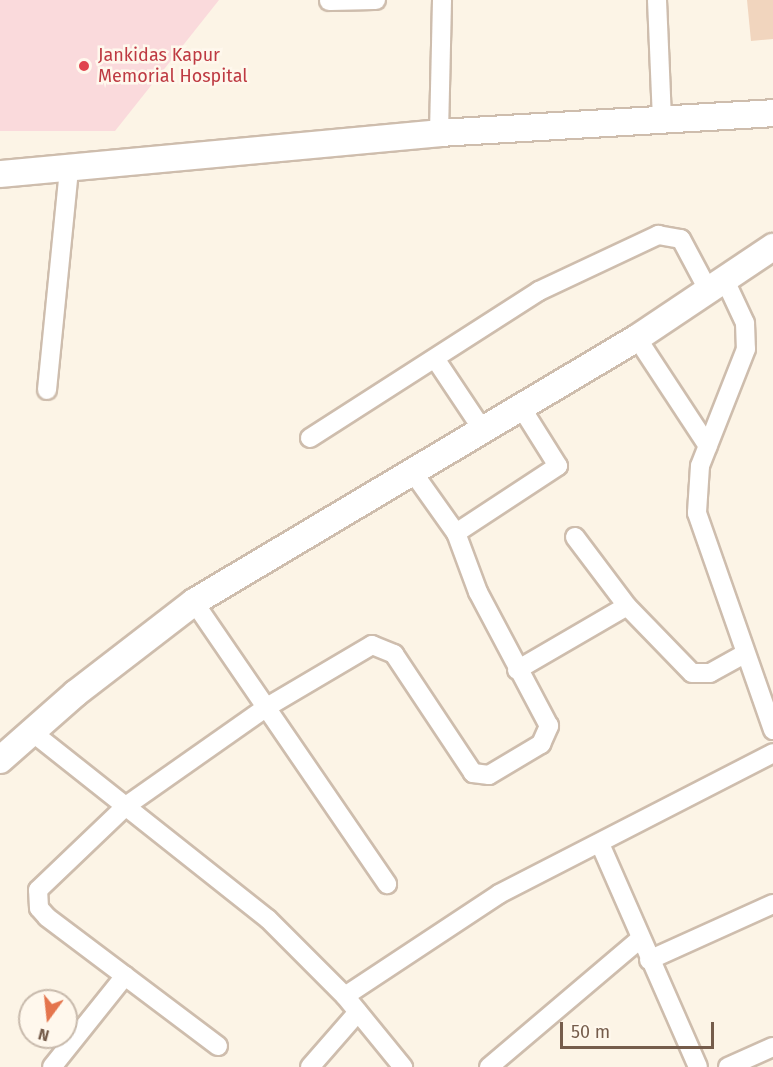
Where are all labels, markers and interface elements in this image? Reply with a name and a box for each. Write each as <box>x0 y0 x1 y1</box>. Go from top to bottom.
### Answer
place label: Jankidas Kapur Memorial Hospital <box>98 45 248 88</box>
marker: Jankidas Kapur Memorial Hospital <box>75 57 93 75</box>
north arrow <box>18 989 78 1049</box>
scale bar <box>563 1010 718 1048</box>
text: 50 m <box>571 1021 610 1043</box>
text: N <box>36 1024 51 1045</box>

